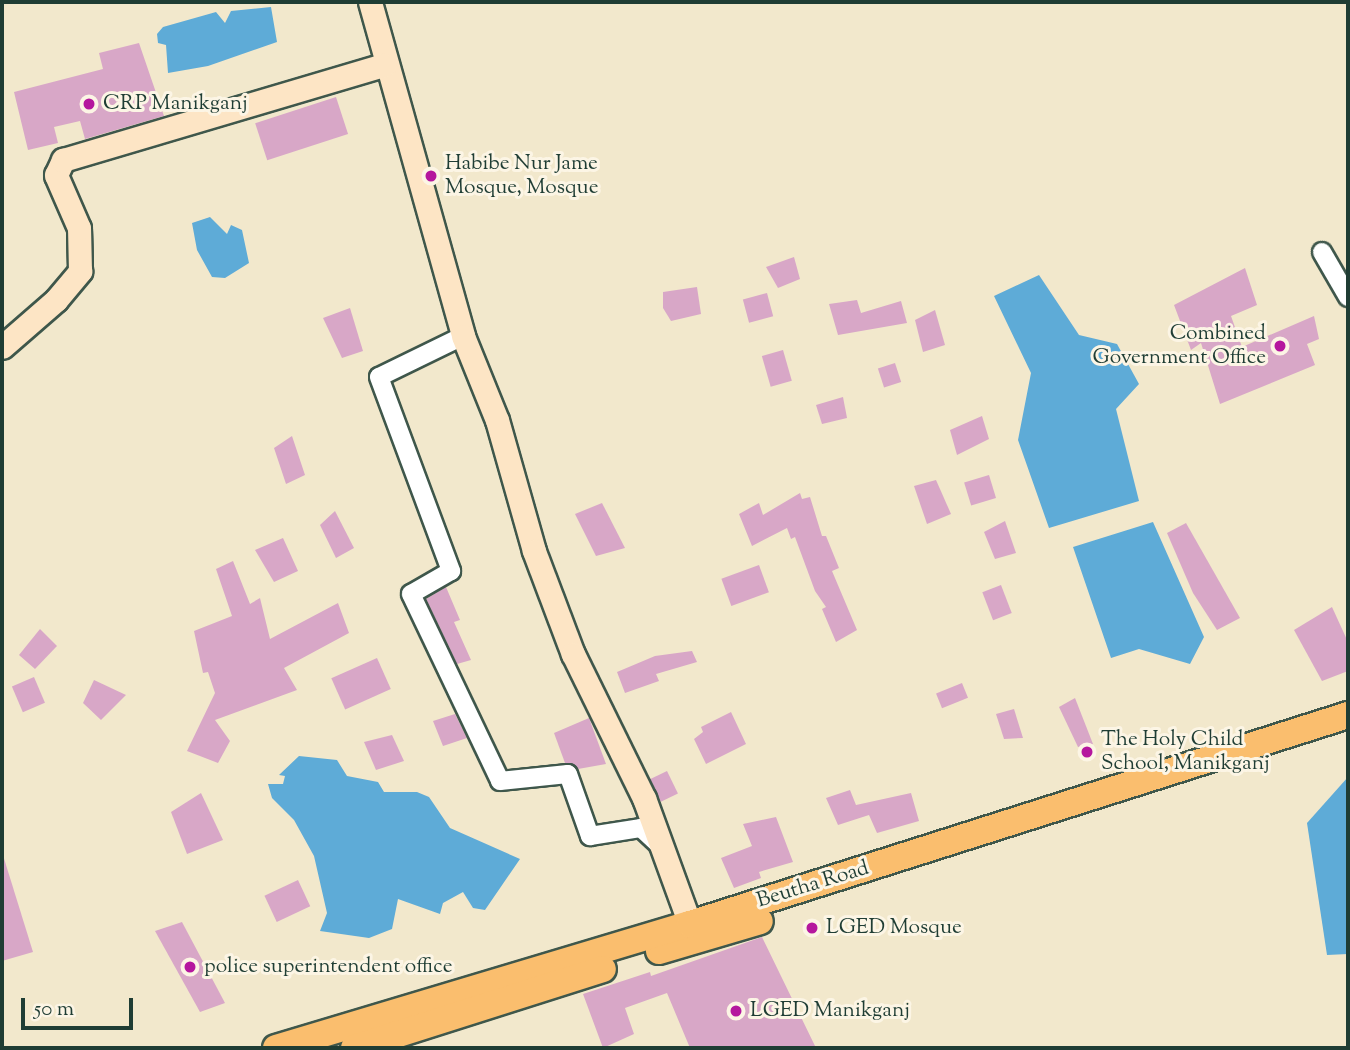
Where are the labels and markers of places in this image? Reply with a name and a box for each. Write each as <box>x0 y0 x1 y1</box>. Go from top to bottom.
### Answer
place label: CRP Manikganj <box>103 91 248 117</box>
marker: CRP Manikganj <box>81 96 97 112</box>
place label: Habibe Nur Jame Mosque, Mosque <box>445 151 598 201</box>
marker: Habibe Nur Jame Mosque, Mosque <box>423 168 439 184</box>
place label: Combined Government Office <box>1093 321 1266 371</box>
marker: Combined Government Office <box>1272 338 1288 354</box>
place label: The Holy Child School, Manikganj <box>1101 727 1270 777</box>
marker: The Holy Child School, Manikganj <box>1079 744 1095 760</box>
place label: LGED Mosque <box>826 915 962 941</box>
marker: LGED Mosque <box>804 920 820 936</box>
place label: police superintendent office <box>204 954 452 980</box>
marker: police superintendent office <box>182 959 198 975</box>
place label: LGED Manikganj <box>750 998 910 1024</box>
marker: LGED Manikganj <box>728 1003 744 1019</box>

